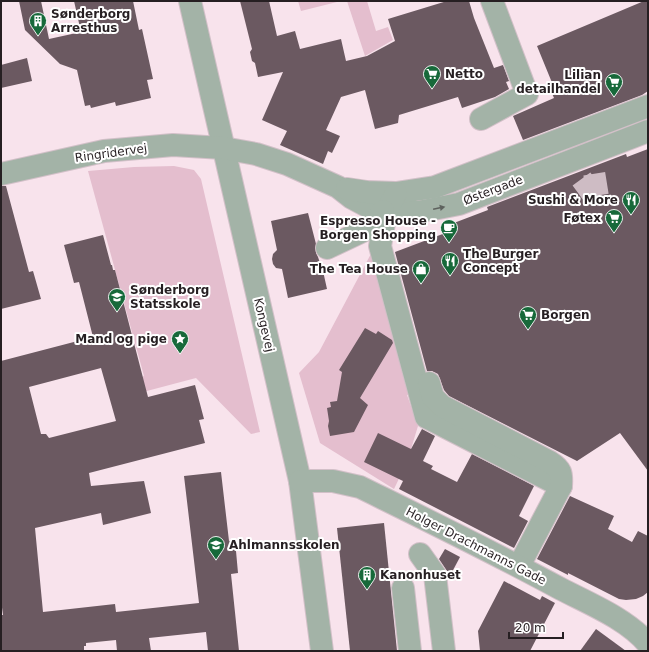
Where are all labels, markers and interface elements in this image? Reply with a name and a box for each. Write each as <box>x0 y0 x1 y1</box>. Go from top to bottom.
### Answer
place label: Sønderborg Arresthus <box>51 7 130 35</box>
building icon: Sønderborg Arresthus <box>28 11 48 36</box>
supermarket icon: Netto <box>422 64 442 89</box>
place label: Netto <box>445 67 483 81</box>
place label: Lilian detailhandel <box>516 68 601 96</box>
supermarket icon: Lilian detailhandel <box>604 72 624 97</box>
street label: Ringridervej <box>74 141 148 165</box>
street label: Østergade <box>461 172 525 208</box>
restaurant icon: Sushi & More <box>621 190 641 215</box>
place label: Sushi & More <box>528 193 618 207</box>
one-way arrow <box>433 204 446 210</box>
supermarket icon: Føtex <box>604 208 624 233</box>
place label: Føtex <box>563 211 601 225</box>
place label: Espresso House - Borgen Shopping <box>319 214 436 242</box>
cafe icon: Espresso House - Borgen Shopping <box>439 218 459 243</box>
place label: The Burger Concept <box>463 247 538 275</box>
restaurant icon: The Burger Concept <box>440 251 460 276</box>
shop icon: The Tea House <box>411 259 431 284</box>
place label: The Tea House <box>310 262 408 276</box>
place label: Sønderborg Statsskole <box>130 283 209 311</box>
school or university icon: Sønderborg Statsskole <box>107 287 127 312</box>
street label: Kongevej <box>251 297 277 353</box>
supermarket icon: Borgen <box>518 305 538 330</box>
place label: Borgen <box>541 308 590 322</box>
place icon: Mand og pige <box>170 329 190 354</box>
place label: Mand og pige <box>75 332 167 346</box>
street label: Holger Drachmanns Gade <box>404 505 548 587</box>
school or university icon: Ahlmannsskolen <box>206 535 226 560</box>
place label: Ahlmannsskolen <box>229 538 340 552</box>
building icon: Kanonhuset <box>357 565 377 590</box>
place label: Kanonhuset <box>380 568 461 582</box>
scale bar <box>509 614 563 640</box>
text: 20 m <box>515 621 546 635</box>

